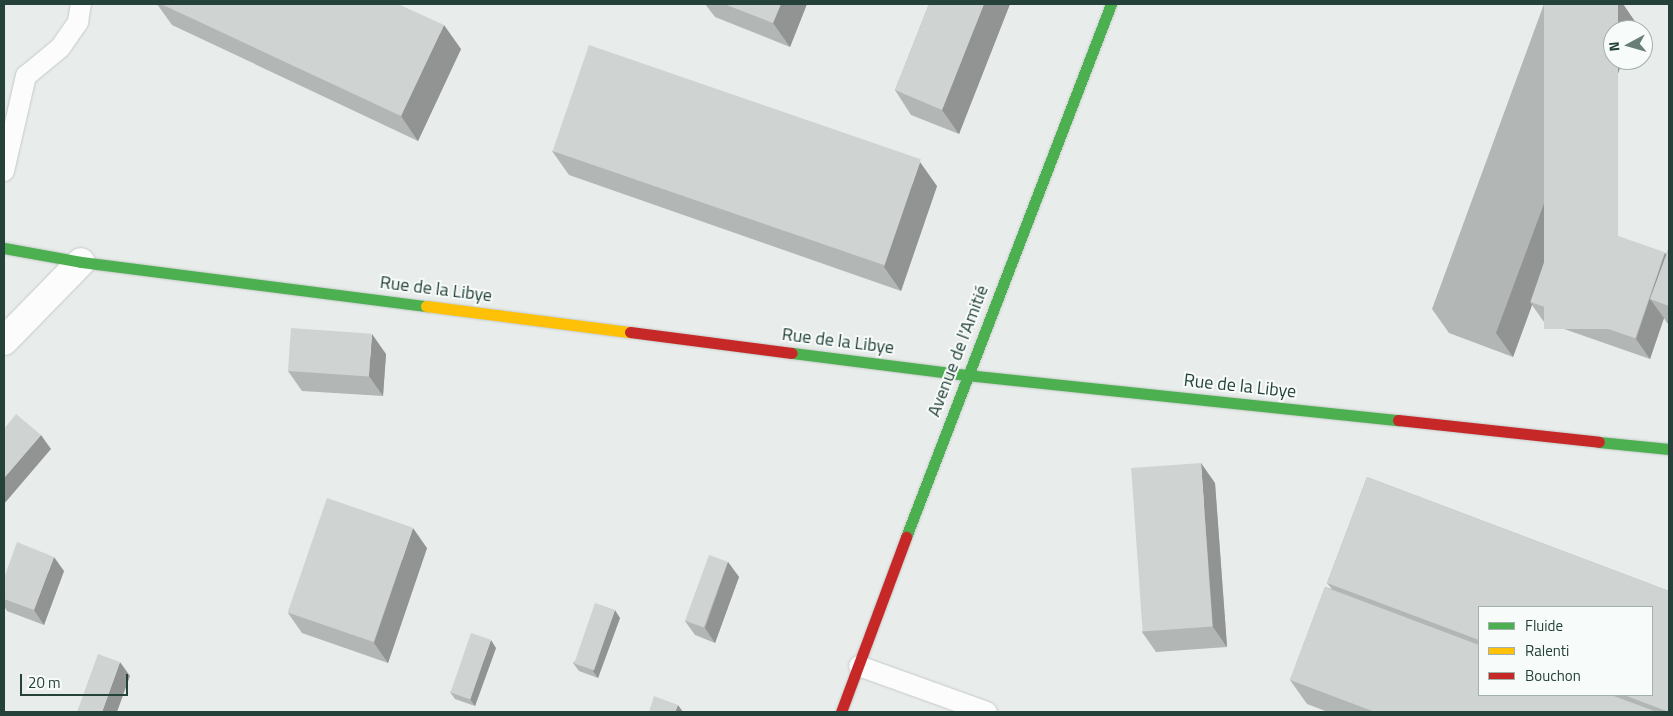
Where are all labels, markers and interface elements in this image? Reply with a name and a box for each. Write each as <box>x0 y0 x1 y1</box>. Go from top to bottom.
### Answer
north arrow <box>1603 20 1653 70</box>
text: N <box>1603 41 1625 52</box>
street label: Rue de la Libye <box>379 271 493 307</box>
street label: Avenue de l'Amitié <box>923 282 993 420</box>
street label: Rue de la Libye <box>781 323 895 359</box>
street label: Rue de la Libye <box>1183 369 1297 403</box>
legend <box>1478 606 1653 696</box>
text: Fluide <box>1525 614 1563 637</box>
text: Ralenti <box>1525 639 1569 662</box>
scale bar <box>22 664 130 696</box>
text: Bouchon <box>1525 664 1581 687</box>
text: 20 m <box>28 671 61 694</box>

